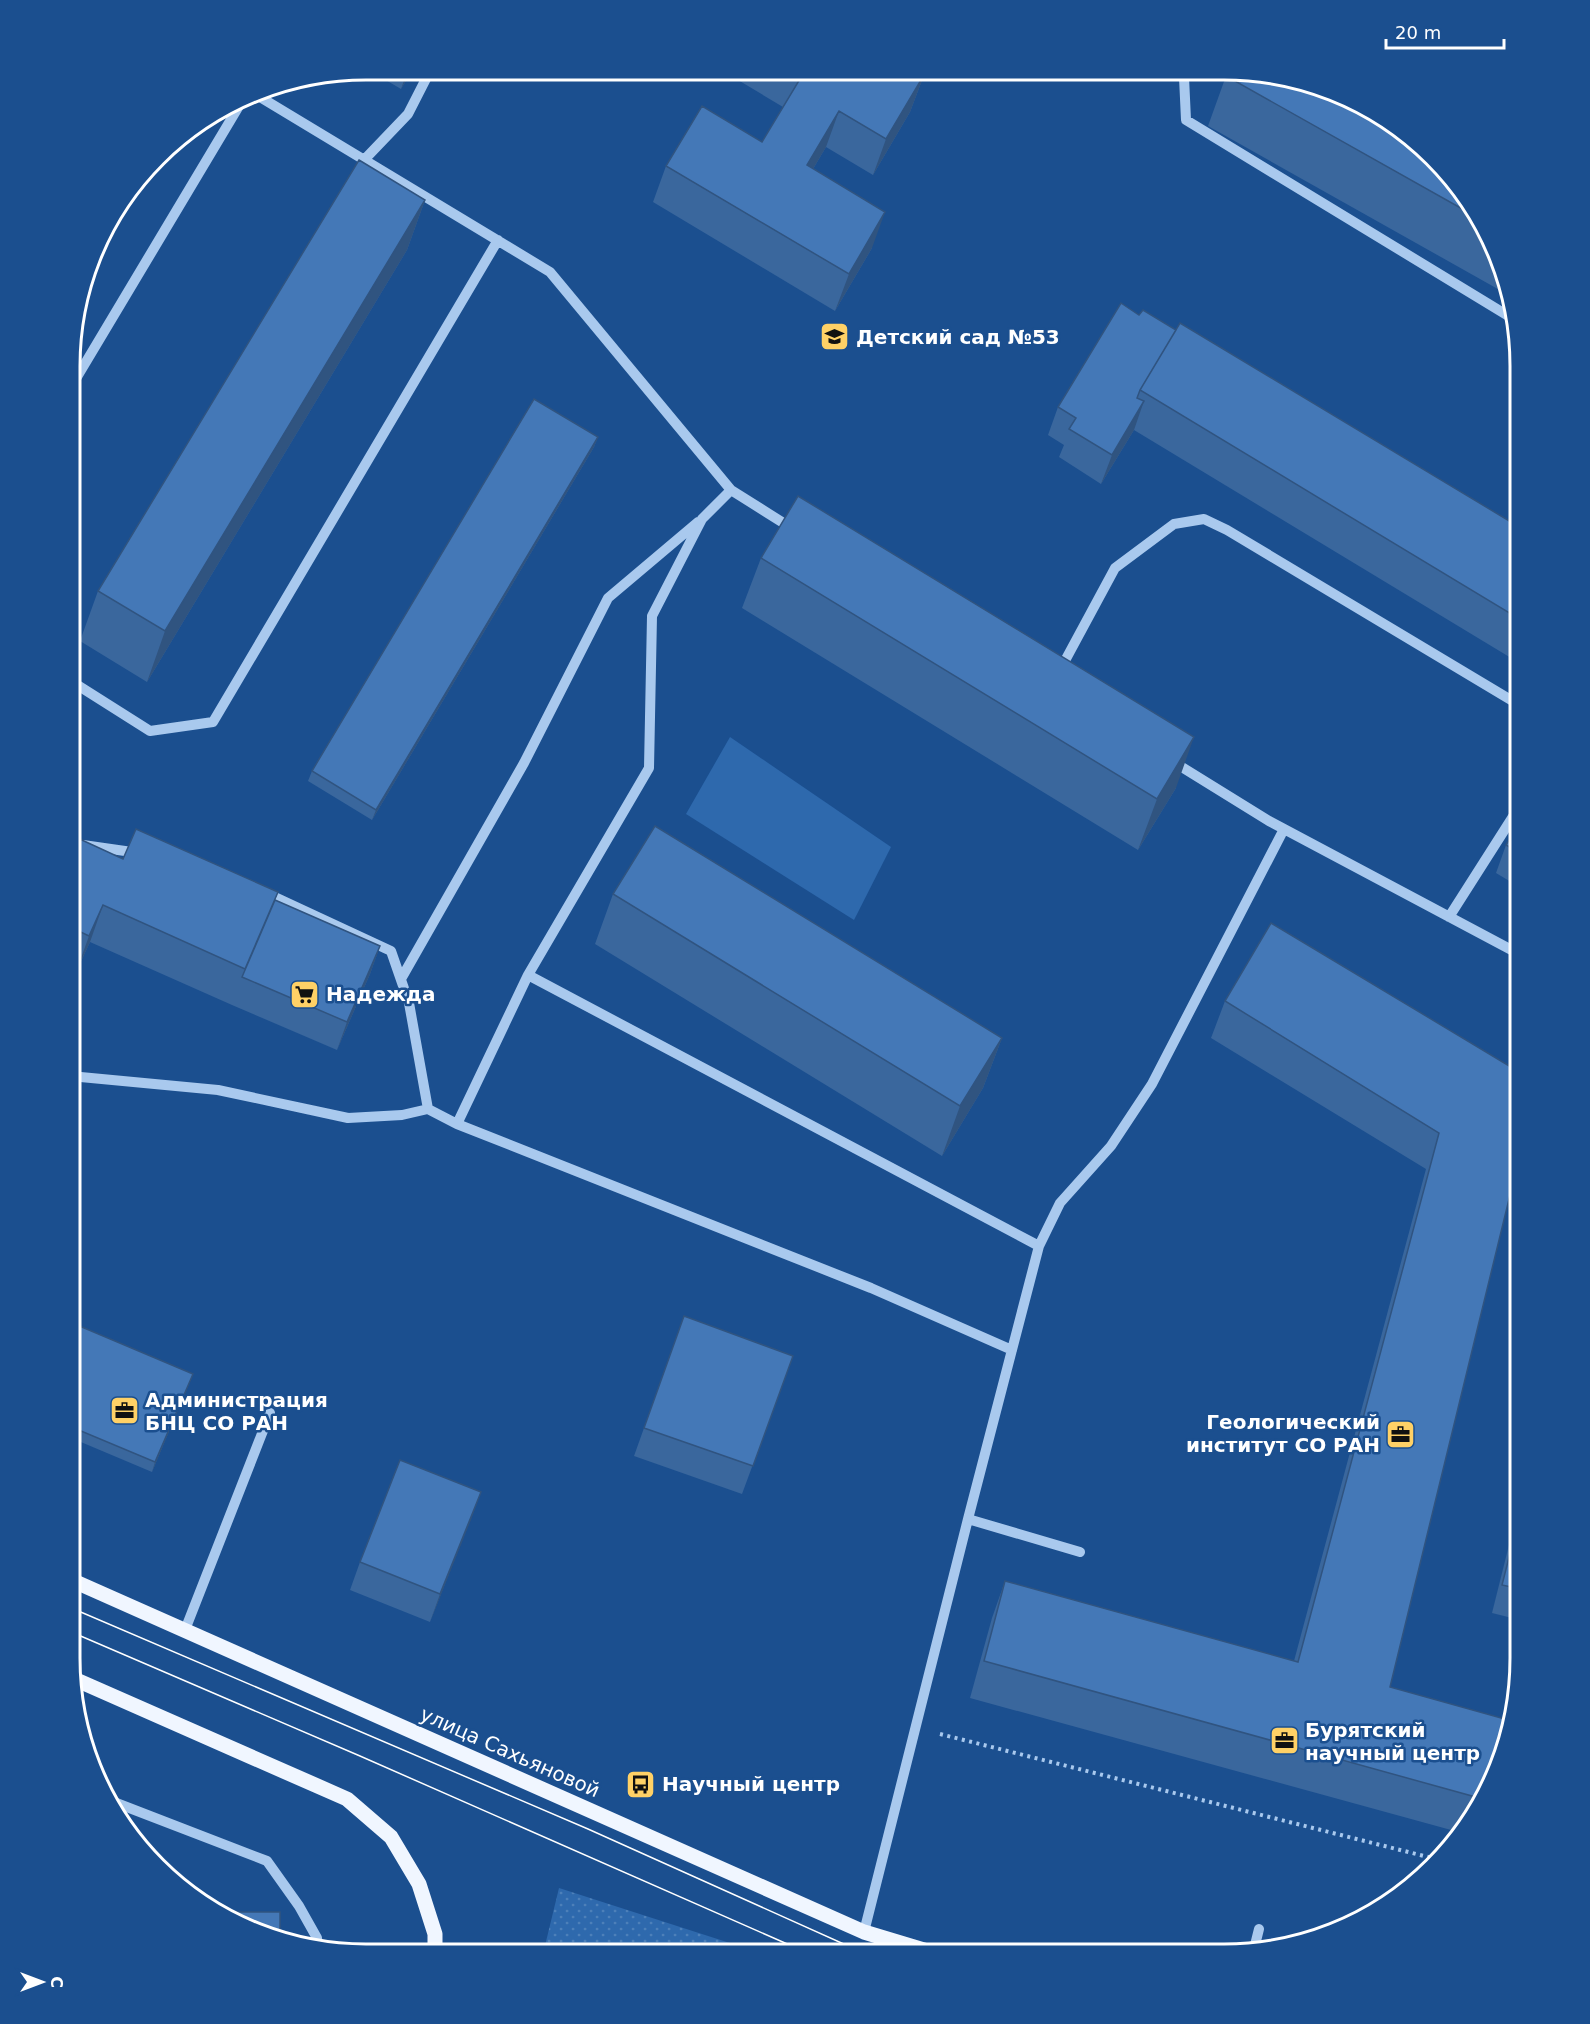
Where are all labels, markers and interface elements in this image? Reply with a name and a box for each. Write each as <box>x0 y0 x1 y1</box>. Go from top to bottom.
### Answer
scale bar <box>1386 12 1504 50</box>
text: 20 m <box>1395 22 1441 43</box>
school or university icon: Детский сад №53 <box>819 321 851 353</box>
place label: Детский сад №53 <box>856 325 1060 349</box>
supermarket icon: Надежда <box>289 978 321 1010</box>
place label: Надежда <box>326 982 436 1006</box>
place label: Администрация БНЦ СО РАН <box>145 1388 328 1435</box>
office icon: Администрация БНЦ СО РАН <box>108 1395 140 1427</box>
place label: Геологический институт СО РАН <box>1186 1410 1380 1457</box>
office icon: Геологический институт СО РАН <box>1385 1418 1417 1450</box>
street label: улица Сахьяновой <box>416 1702 604 1802</box>
place label: Бурятский научный центр <box>1305 1718 1480 1765</box>
office icon: Бурятский научный центр <box>1268 1725 1300 1757</box>
bus stop icon: Научный центр <box>625 1768 657 1800</box>
place label: Научный центр <box>662 1772 840 1796</box>
north arrow <box>12 1952 72 2012</box>
text: С <box>47 1976 66 1988</box>

